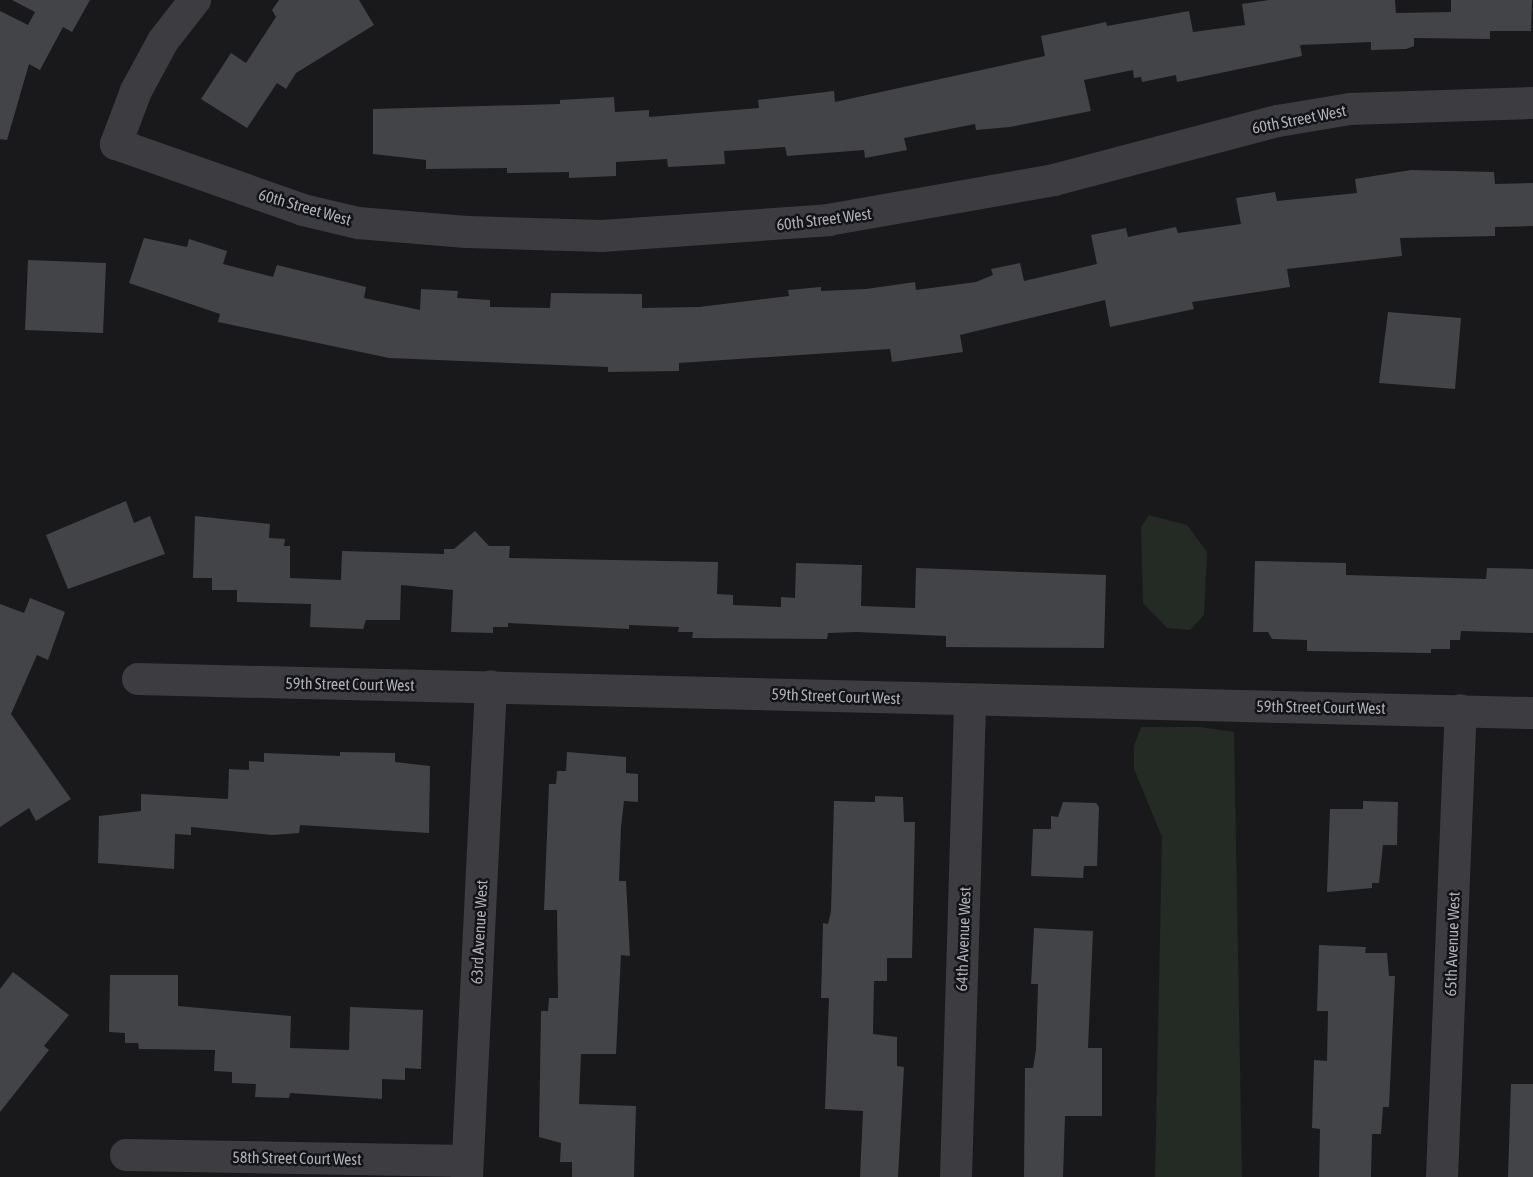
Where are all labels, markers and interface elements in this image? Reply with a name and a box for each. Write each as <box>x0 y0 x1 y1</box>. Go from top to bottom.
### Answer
street label: 60th Street West <box>1250 100 1348 138</box>
street label: 60th Street West <box>256 185 354 229</box>
street label: 60th Street West <box>775 204 873 234</box>
street label: 59th Street Court West <box>285 673 415 695</box>
street label: 59th Street Court West <box>771 684 901 708</box>
street label: 59th Street Court West <box>1256 696 1386 718</box>
street label: 63rd Avenue West <box>467 879 491 985</box>
street label: 64th Avenue West <box>952 886 974 992</box>
street label: 65th Avenue West <box>1441 891 1463 997</box>
street label: 58th Street Court West <box>232 1147 362 1169</box>

